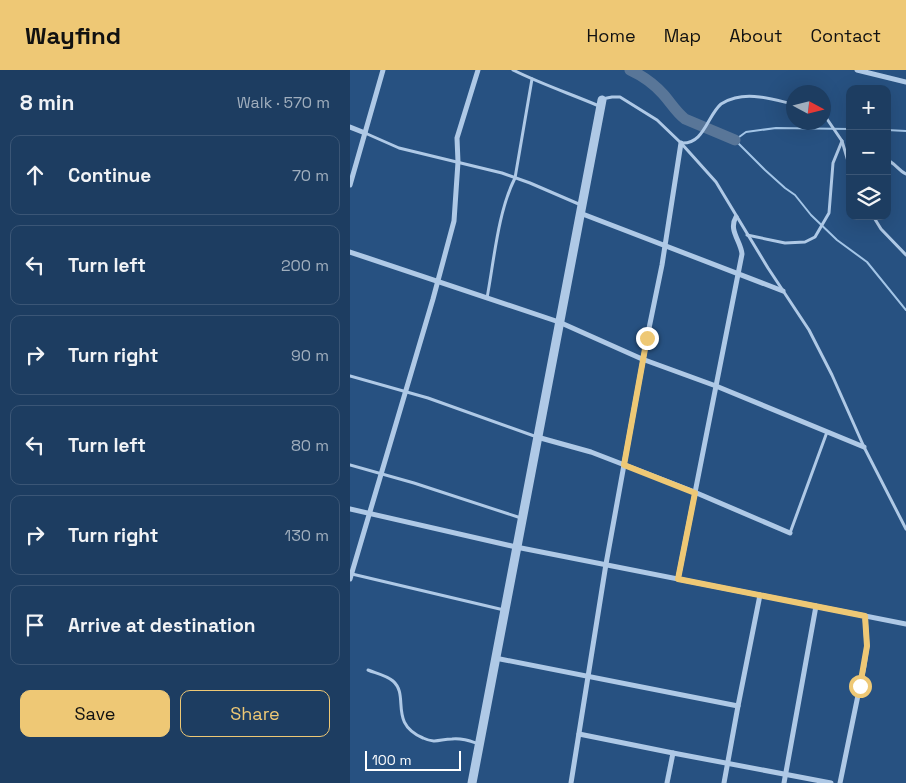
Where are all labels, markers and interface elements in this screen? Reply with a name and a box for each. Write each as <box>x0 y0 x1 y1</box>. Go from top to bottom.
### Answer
text: Wayfind <box>25 20 121 51</box>
text: Home <box>587 24 636 47</box>
text: Map <box>664 24 701 47</box>
text: About <box>729 24 783 47</box>
text: Contact <box>811 24 881 47</box>
north arrow <box>786 85 831 130</box>
map controls <box>846 85 891 220</box>
button: + <box>846 85 891 130</box>
text: 8 min <box>20 89 74 116</box>
text: Walk · 570 m <box>237 92 330 113</box>
button: − <box>846 130 891 175</box>
icon: ahead <box>21 161 49 189</box>
text: Continue <box>68 163 151 188</box>
text: 70 m <box>292 165 329 186</box>
button: layers <box>846 175 891 220</box>
icon: left <box>21 251 49 279</box>
text: Turn left <box>68 253 146 278</box>
text: 200 m <box>281 255 329 276</box>
route end <box>636 327 659 350</box>
icon: right <box>21 341 49 369</box>
text: Turn right <box>68 343 158 368</box>
text: 90 m <box>291 345 329 366</box>
icon: left <box>21 431 49 459</box>
text: Turn left <box>68 433 146 458</box>
text: 80 m <box>291 435 329 456</box>
icon: right <box>21 521 49 549</box>
text: Turn right <box>68 523 158 548</box>
text: 130 m <box>285 525 329 546</box>
icon: arrive <box>21 611 49 639</box>
text: Arrive at destination <box>68 613 256 638</box>
route start <box>849 675 872 698</box>
button: Save <box>20 690 170 737</box>
button: Share <box>180 690 330 737</box>
scale bar <box>365 748 461 771</box>
text: 100 m <box>372 751 411 769</box>

